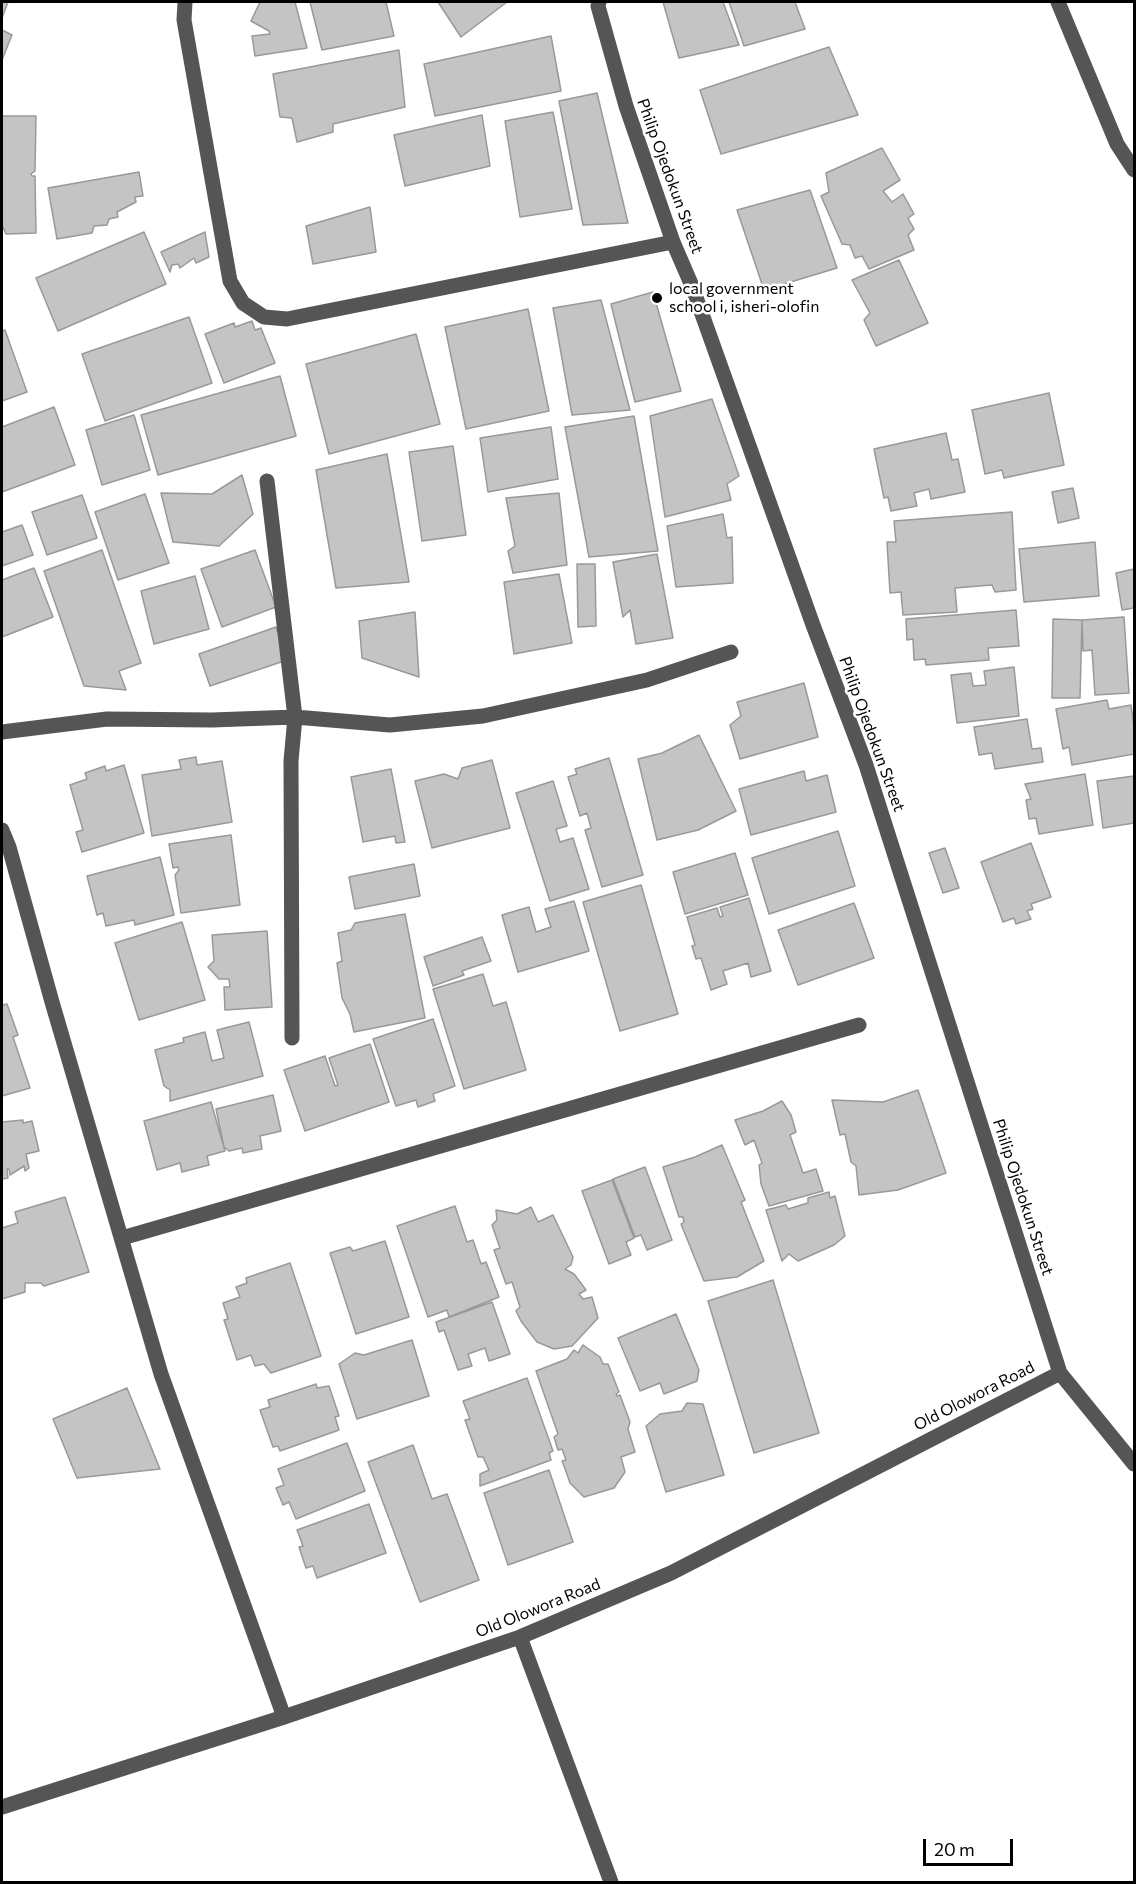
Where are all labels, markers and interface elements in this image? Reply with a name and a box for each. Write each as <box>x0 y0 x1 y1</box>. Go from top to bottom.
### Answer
street label: Philip Ojedokun Street <box>633 96 707 256</box>
place label: local government school i, isheri-olofin <box>669 279 819 317</box>
marker: local government school i, isheri-olofin <box>650 291 664 305</box>
street label: Philip Ojedokun Street <box>835 654 909 814</box>
street label: Philip Ojedokun Street <box>989 1116 1057 1278</box>
street label: Old Olowora Road <box>910 1357 1038 1435</box>
street label: Old Olowora Road <box>473 1574 603 1642</box>
scale bar <box>926 1827 1016 1865</box>
text: 20 m <box>934 1838 975 1860</box>

